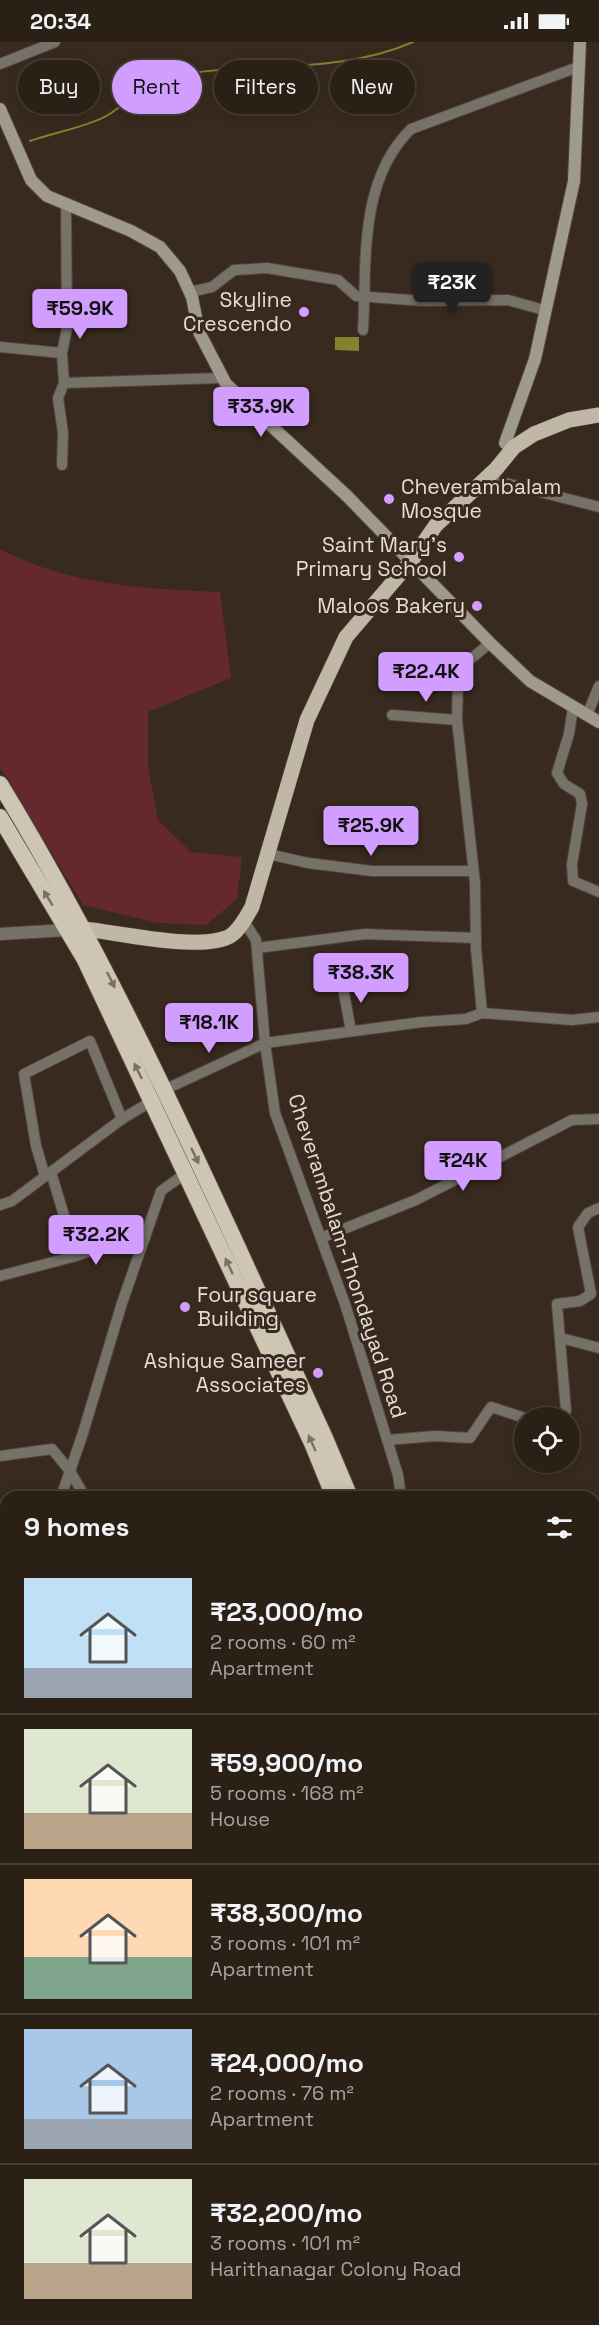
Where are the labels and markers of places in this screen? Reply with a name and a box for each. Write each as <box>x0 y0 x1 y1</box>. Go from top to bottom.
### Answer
pin: ₹23K <box>416 263 488 314</box>
place label: Skyline Crescendo <box>183 286 292 337</box>
pin: ₹59.9K <box>31 289 129 340</box>
marker: Skyline Crescendo <box>297 305 311 319</box>
pin: ₹33.9K <box>212 387 310 438</box>
place label: Cheverambalam Mosque <box>401 473 561 524</box>
marker: Cheverambalam Mosque <box>382 492 396 506</box>
place label: Saint Mary's Primary School <box>296 531 447 582</box>
marker: Saint Mary's Primary School <box>452 550 466 564</box>
place label: Maloos Bakery <box>317 592 465 619</box>
marker: Maloos Bakery <box>470 599 484 613</box>
pin: ₹22.4K <box>377 652 475 703</box>
pin: ₹25.9K <box>322 806 420 857</box>
pin: ₹38.3K <box>312 953 410 1004</box>
pin: ₹18.1K <box>160 1003 258 1054</box>
pin: ₹24K <box>427 1141 499 1192</box>
pin: ₹32.2K <box>47 1215 145 1266</box>
place label: Four square Building <box>197 1281 317 1332</box>
marker: Four square Building <box>178 1300 192 1314</box>
place label: Ashique Sameer Associates <box>144 1347 306 1398</box>
marker: Ashique Sameer Associates <box>311 1366 325 1380</box>

